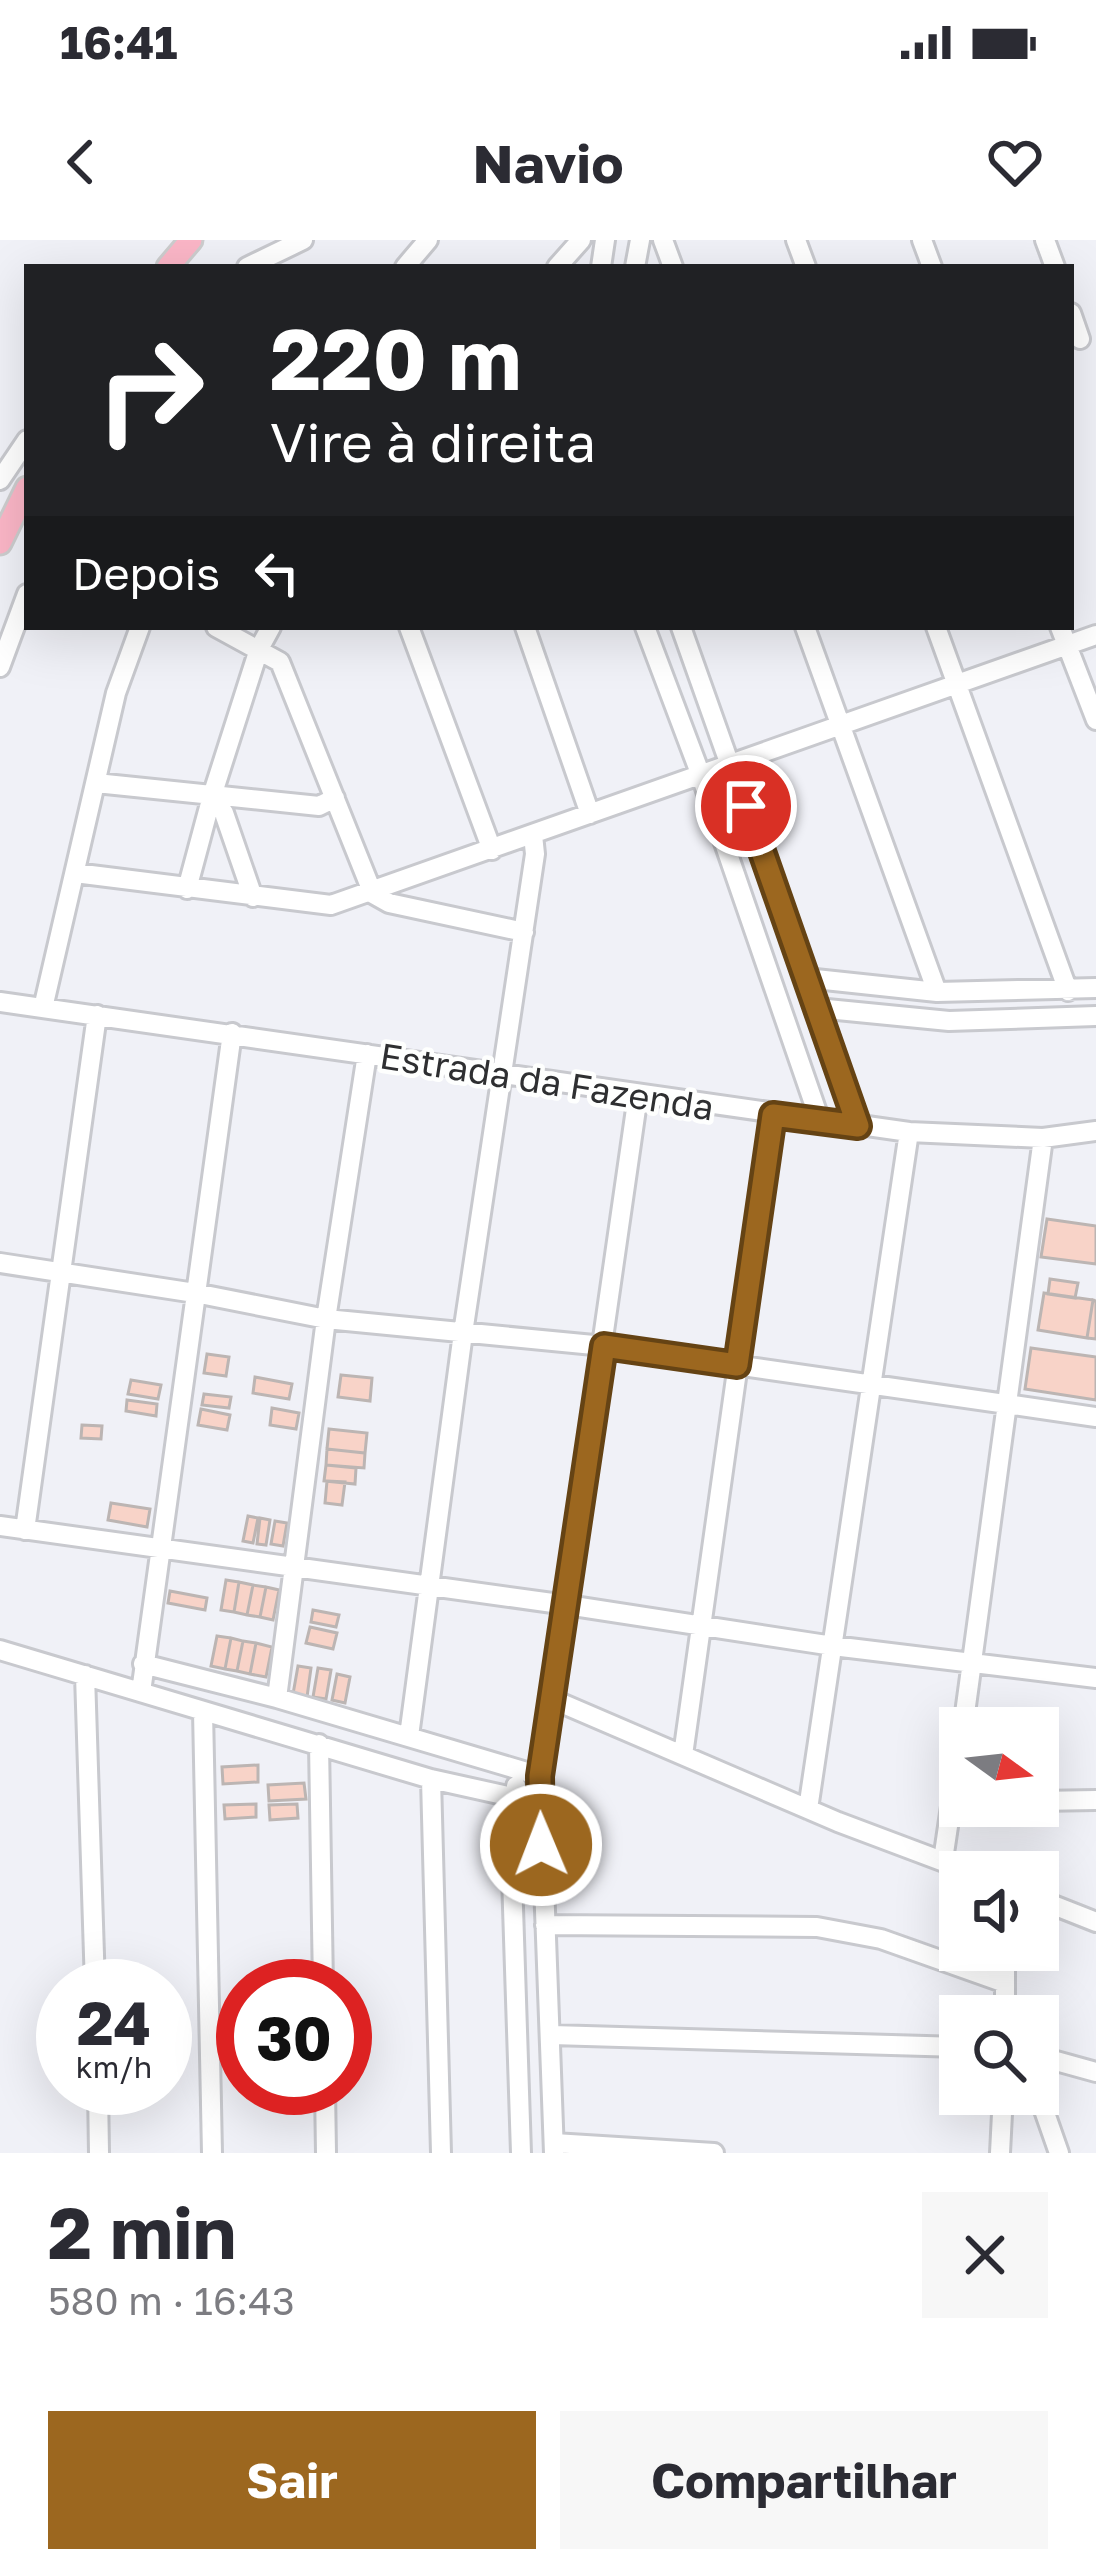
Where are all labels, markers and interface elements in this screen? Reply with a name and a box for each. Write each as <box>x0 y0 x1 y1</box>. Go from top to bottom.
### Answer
text: 16:41 <box>60 15 177 69</box>
icon: back <box>48 129 114 195</box>
icon: heart <box>982 129 1048 195</box>
text: Navio <box>472 130 624 195</box>
text: 220 m <box>270 308 522 408</box>
icon: right <box>72 312 228 468</box>
text: Vire à direita <box>270 409 596 474</box>
icon: left <box>244 540 310 606</box>
text: Depois <box>72 546 220 600</box>
pin <box>695 755 797 857</box>
icon: arrive <box>713 773 779 839</box>
street label: Estrada da Fazenda <box>377 1033 717 1129</box>
north arrow <box>939 1707 1059 1827</box>
map controls <box>939 1707 1059 2115</box>
position arrow <box>478 1782 604 1908</box>
button: sound <box>939 1851 1059 1971</box>
speed limit sign: 30 <box>216 1959 372 2115</box>
text: 24 <box>77 1986 151 2058</box>
button: search <box>939 1995 1059 2115</box>
text: km/h <box>76 2049 152 2085</box>
text: 2 min <box>48 2188 236 2275</box>
button: close <box>922 2192 1048 2318</box>
text: 580 m · 16:43 <box>48 2277 295 2324</box>
button: Sair <box>48 2411 536 2549</box>
button: Compartilhar <box>560 2411 1048 2549</box>

